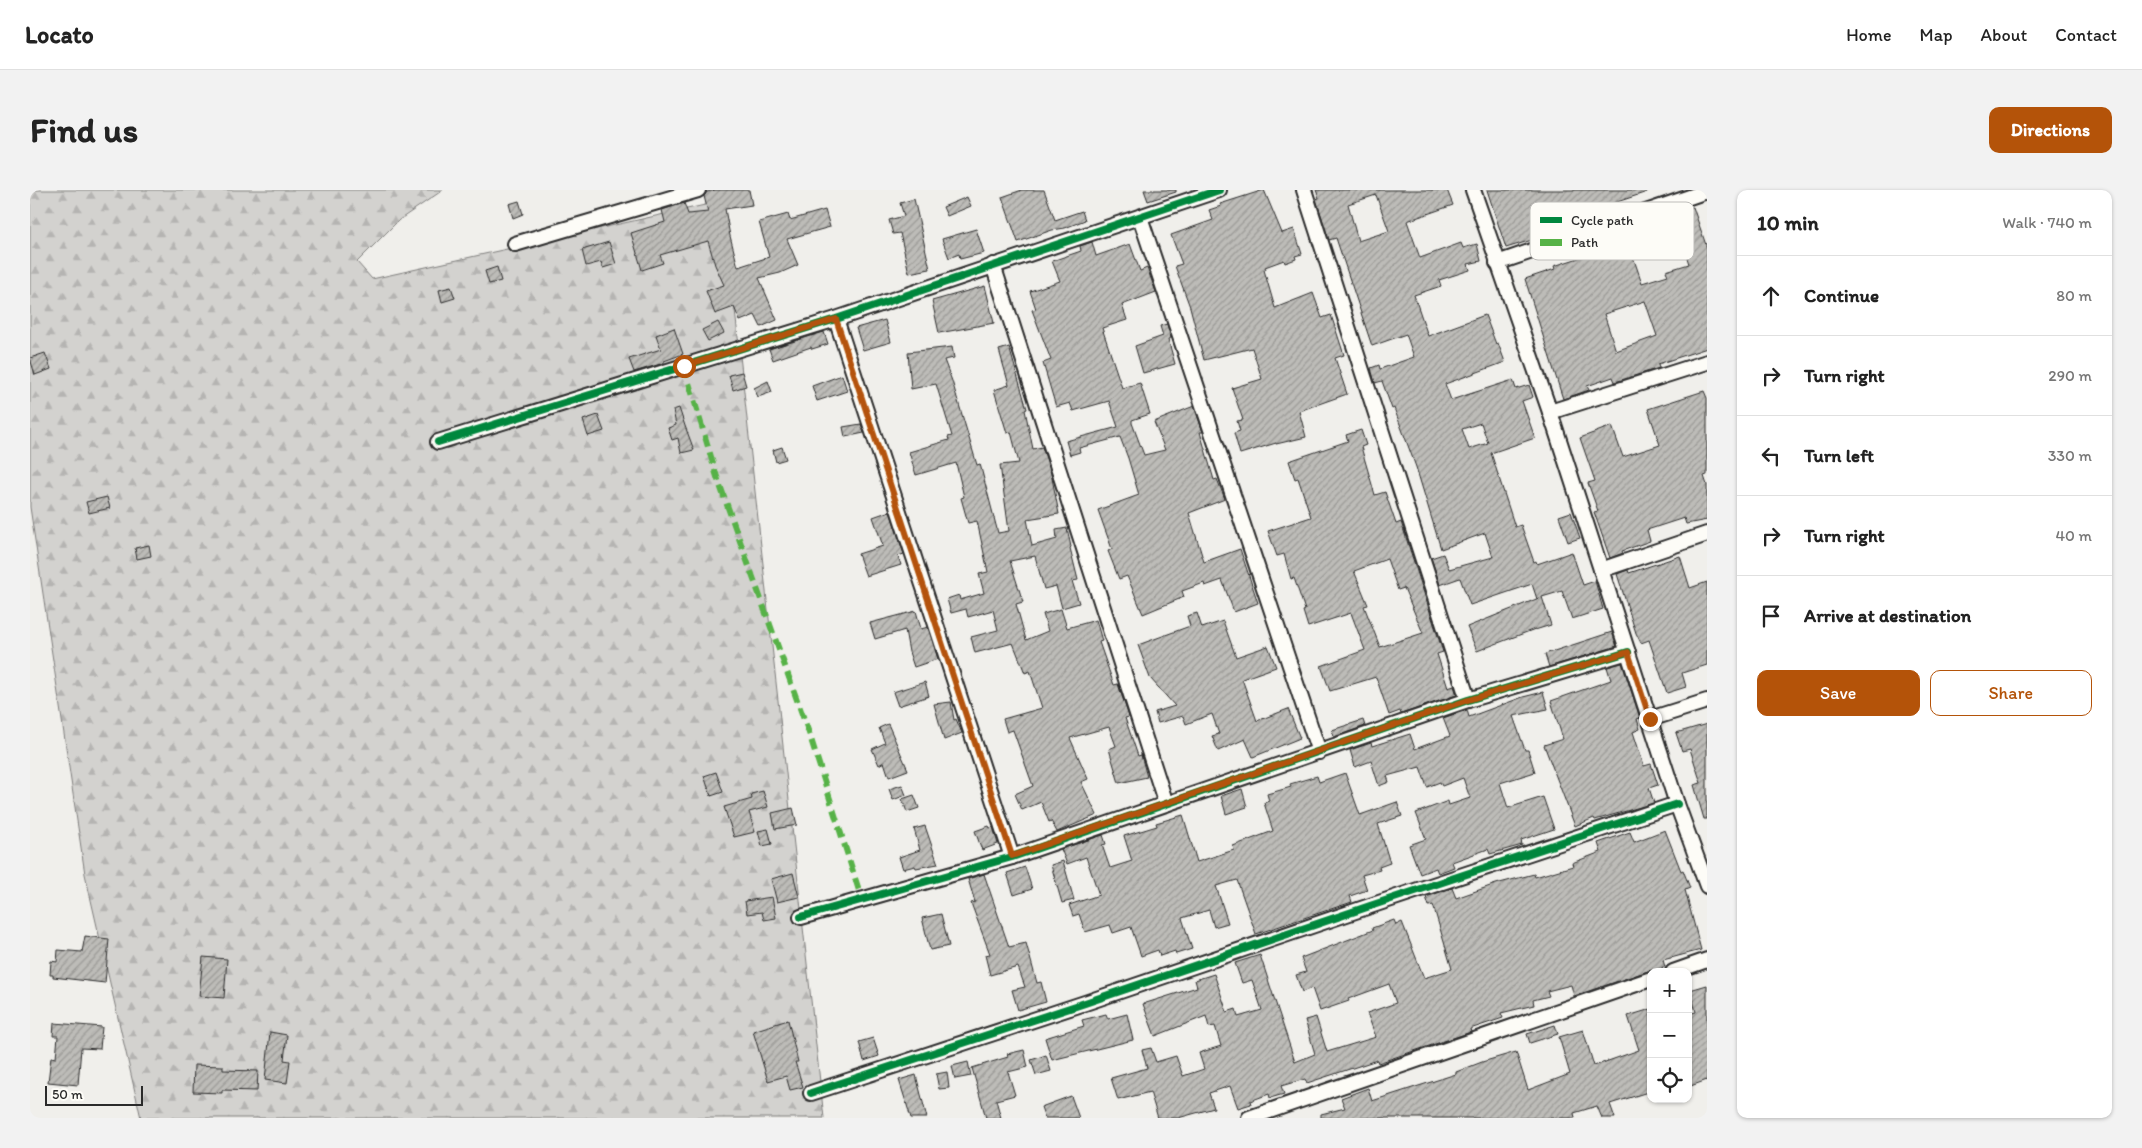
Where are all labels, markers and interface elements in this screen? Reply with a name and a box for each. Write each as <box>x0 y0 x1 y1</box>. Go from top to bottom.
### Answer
text: Locato <box>25 20 94 49</box>
text: Home <box>1846 24 1892 46</box>
text: Map <box>1920 24 1953 46</box>
text: About <box>1981 24 2027 46</box>
text: Contact <box>2055 24 2117 46</box>
button: Directions <box>1989 107 2112 153</box>
text: Find us <box>30 109 138 151</box>
legend <box>1530 202 1694 260</box>
text: 10 min <box>1757 210 1819 235</box>
text: Cycle path <box>1571 212 1634 229</box>
text: Walk · 740 m <box>2002 213 2092 232</box>
text: Path <box>1571 234 1598 251</box>
icon: ahead <box>1757 282 1785 310</box>
text: Continue <box>1804 284 1879 307</box>
text: 80 m <box>2056 286 2092 305</box>
route start <box>673 355 696 378</box>
icon: right <box>1757 362 1785 390</box>
text: Turn right <box>1804 364 1885 387</box>
text: 290 m <box>2048 366 2092 385</box>
icon: left <box>1757 442 1785 470</box>
text: Turn left <box>1804 444 1874 467</box>
text: 330 m <box>2048 446 2092 465</box>
icon: right <box>1757 522 1785 550</box>
text: Turn right <box>1804 524 1885 547</box>
text: 40 m <box>2055 526 2092 545</box>
icon: arrive <box>1757 602 1785 630</box>
text: Arrive at destination <box>1804 604 1971 627</box>
button: Save <box>1757 670 1920 716</box>
button: Share <box>1930 670 2092 716</box>
route end <box>1639 708 1662 731</box>
map controls <box>1647 968 1692 1103</box>
button: + <box>1647 968 1692 1013</box>
button: − <box>1647 1013 1692 1058</box>
button: locate <box>1647 1058 1692 1103</box>
scale bar <box>45 1083 142 1106</box>
text: 50 m <box>52 1086 83 1103</box>

